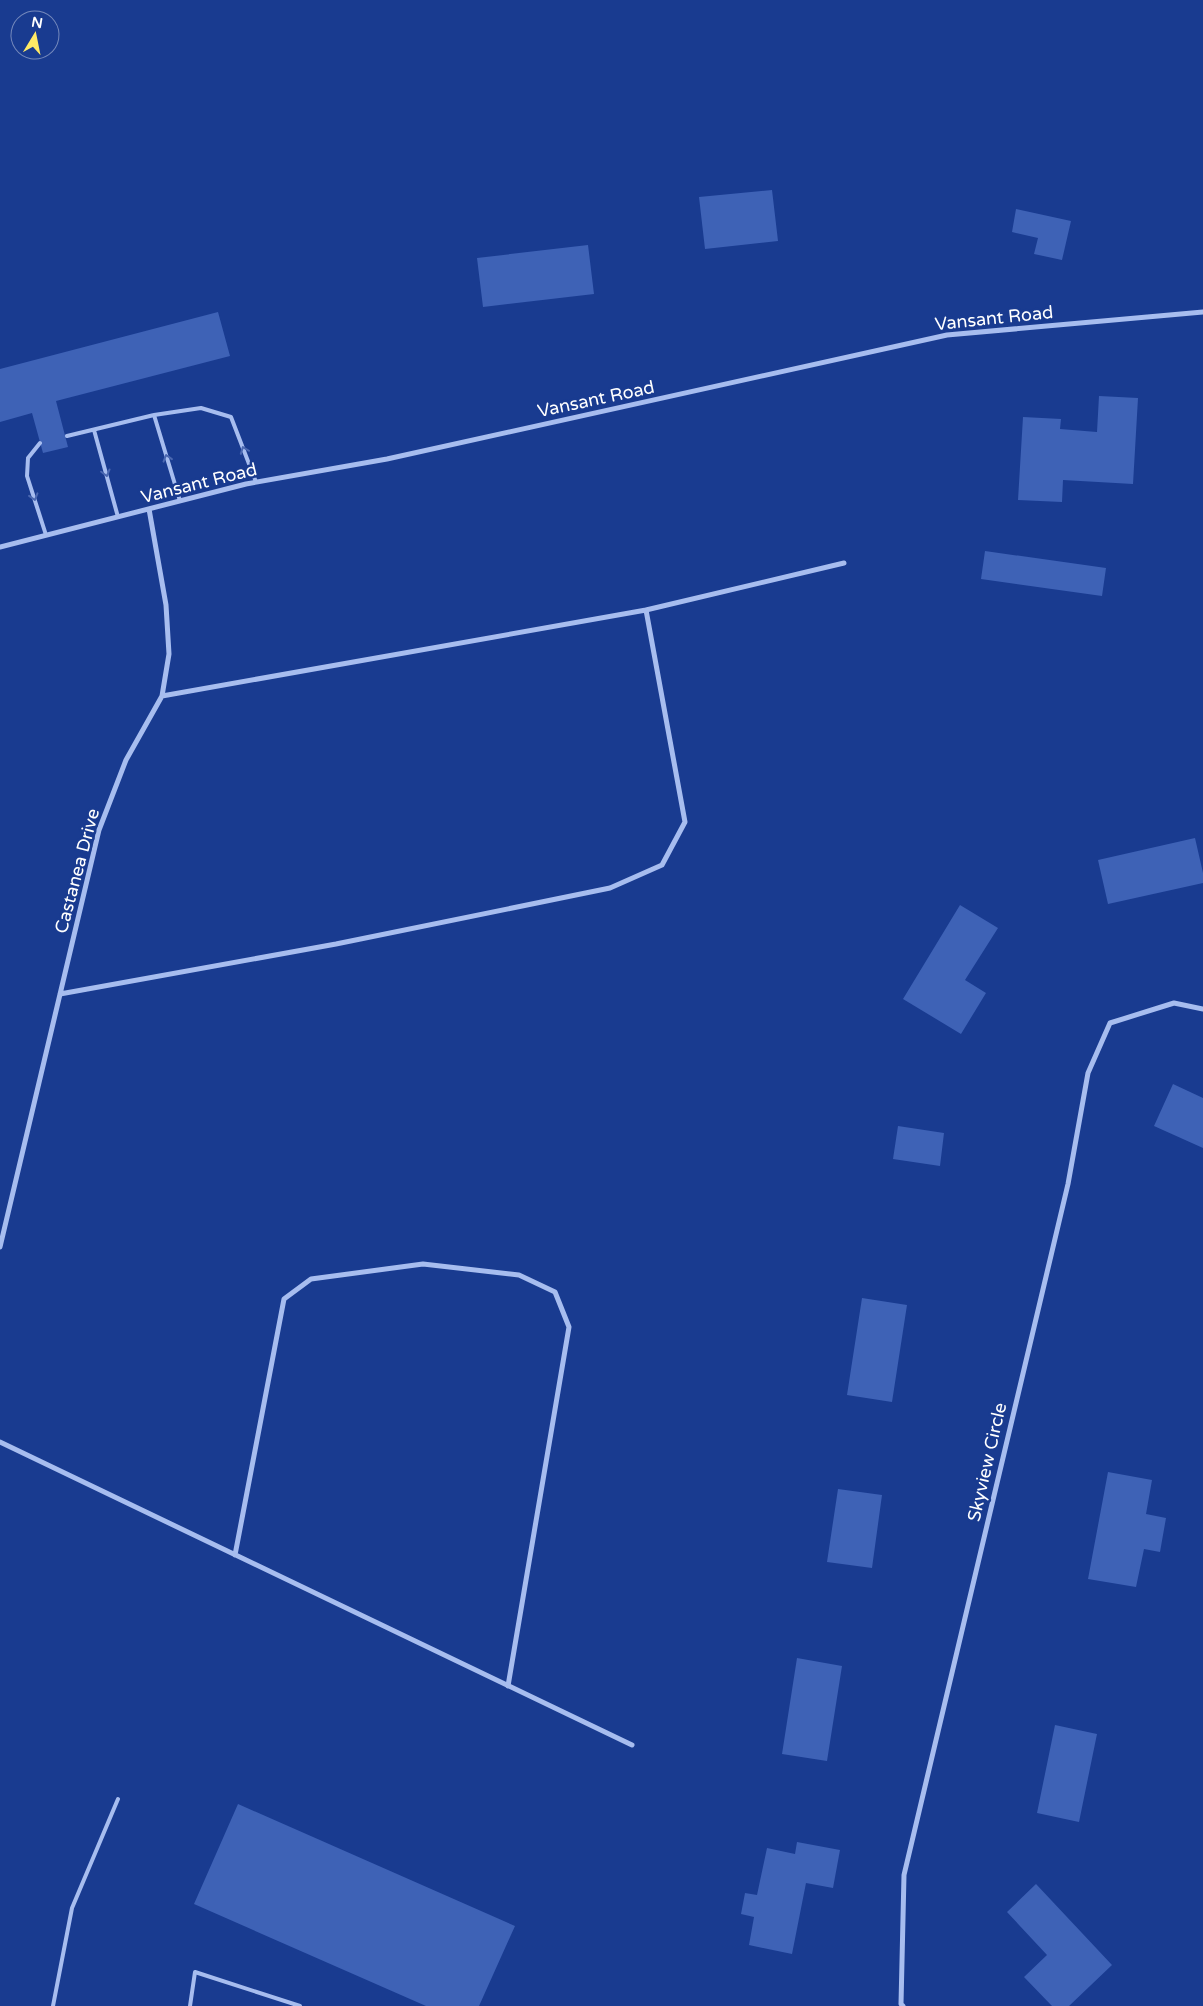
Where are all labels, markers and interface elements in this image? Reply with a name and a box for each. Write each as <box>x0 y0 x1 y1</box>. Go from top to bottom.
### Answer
north arrow <box>10 10 60 60</box>
text: N <box>30 13 44 32</box>
street label: Vansant Road <box>934 301 1054 335</box>
street label: Vansant Road <box>536 376 656 422</box>
one-way arrow <box>240 446 250 455</box>
one-way arrow <box>163 454 173 462</box>
street label: Vansant Road <box>139 458 259 508</box>
one-way arrow <box>100 469 111 478</box>
one-way arrow <box>28 493 38 501</box>
street label: Castanea Drive <box>50 806 104 936</box>
street label: Skyview Circle <box>963 1400 1011 1524</box>

